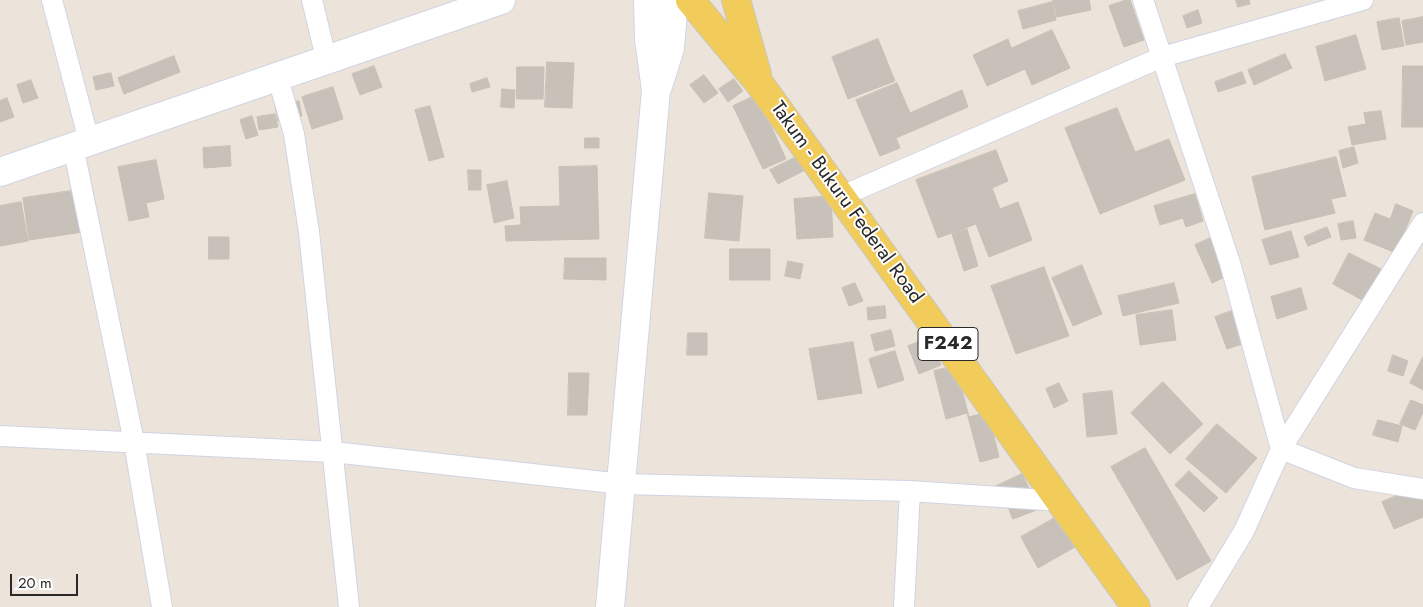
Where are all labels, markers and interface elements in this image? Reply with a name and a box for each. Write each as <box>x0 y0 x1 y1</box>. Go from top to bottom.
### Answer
street label: Takum - Bukuru Federal Road <box>765 97 927 309</box>
road number: F242 <box>918 328 978 360</box>
scale bar <box>12 564 80 596</box>
text: 20 m <box>18 572 52 594</box>

